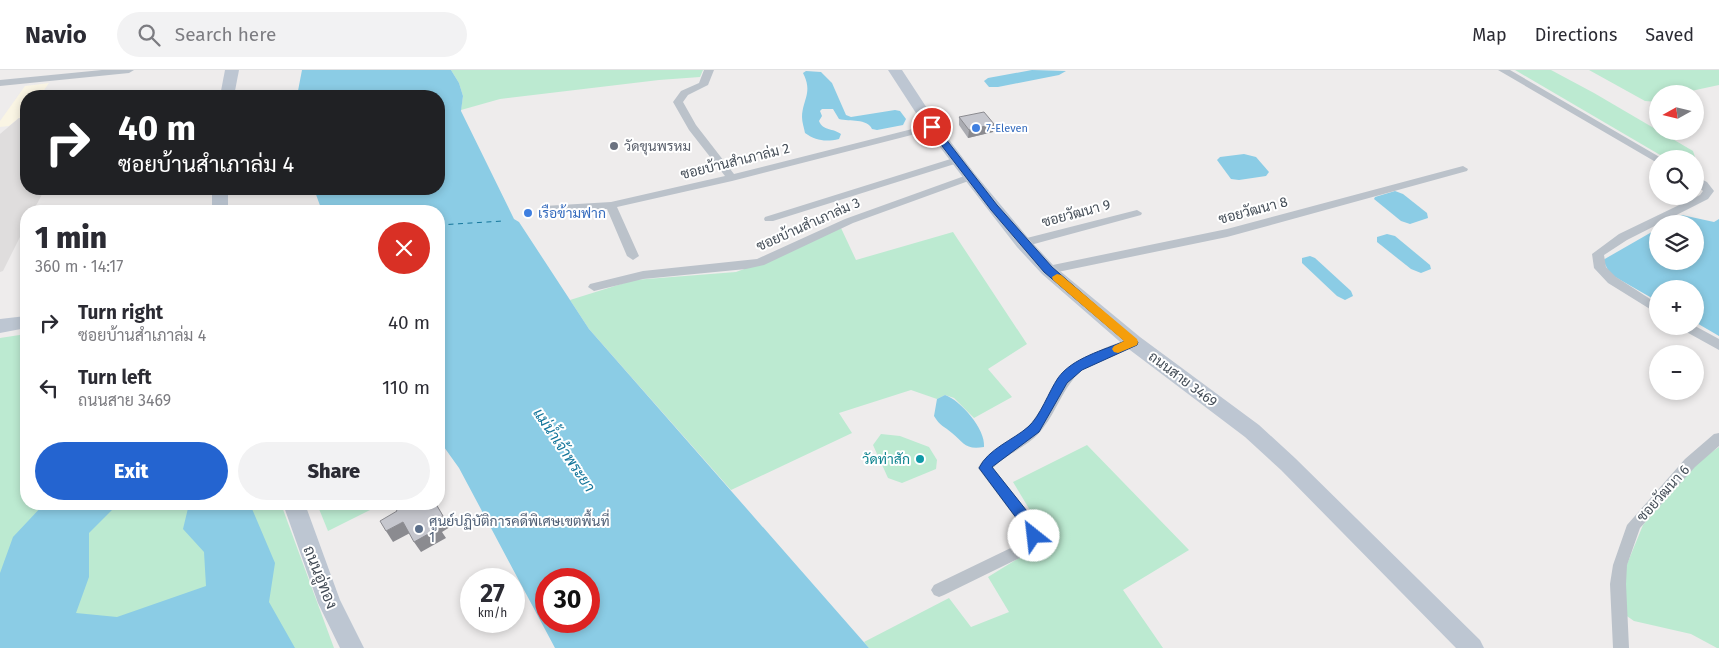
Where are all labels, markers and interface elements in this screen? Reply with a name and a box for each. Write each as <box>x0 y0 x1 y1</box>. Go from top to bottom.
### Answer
search box <box>117 12 467 57</box>
text: Navio <box>25 21 87 49</box>
icon: search <box>135 21 163 49</box>
text: Search here <box>175 23 276 46</box>
text: Map <box>1472 24 1507 46</box>
text: Directions <box>1535 24 1617 46</box>
text: Saved <box>1645 24 1694 46</box>
north arrow <box>1649 85 1704 140</box>
map controls <box>1649 85 1704 400</box>
pin <box>911 106 953 148</box>
text: 40 m <box>118 107 196 149</box>
icon: right <box>35 110 100 175</box>
icon: arrive <box>918 113 946 141</box>
marker: 7-Eleven <box>970 122 982 134</box>
place label: 7-Eleven <box>986 122 1028 135</box>
place label: วัดขุนพรหม <box>624 138 691 156</box>
street label: ซอยบ้านสำเภาล่ม 2 <box>679 139 791 183</box>
marker: วัดขุนพรหม <box>608 140 620 152</box>
button: search <box>1649 150 1704 205</box>
text: ซอยบ้านสำเภาล่ม 4 <box>118 151 294 178</box>
street label: ซอยบ้านสำเภาล่ม 3 <box>753 193 863 255</box>
street label: ซอยวัฒนา 8 <box>1217 193 1290 228</box>
street label: ซอยวัฒนา 9 <box>1040 196 1112 231</box>
place label: เรือข้ามฟาก <box>538 204 606 222</box>
marker: เรือข้ามฟาก <box>522 207 534 219</box>
button: layers <box>1649 215 1704 270</box>
text: 1 min <box>35 220 107 256</box>
button: close <box>378 222 430 274</box>
text: 360 m · 14:17 <box>35 257 123 276</box>
button: + <box>1649 280 1704 335</box>
text: Turn right <box>78 301 163 324</box>
icon: right <box>35 309 63 337</box>
text: 40 m <box>388 311 430 334</box>
text: ซอยบ้านสำเภาล่ม 4 <box>78 326 206 345</box>
button: − <box>1649 345 1704 400</box>
street label: ถนนสาย 3469 <box>1145 348 1220 411</box>
text: Turn left <box>78 366 152 389</box>
icon: left <box>35 374 63 402</box>
text: 110 m <box>382 376 430 399</box>
text: ถนนสาย 3469 <box>78 391 171 410</box>
water label: แม่น้ำเจ้าพระยา <box>529 403 602 495</box>
button: Exit <box>35 442 228 500</box>
button: Share <box>238 442 430 500</box>
place label: วัดท่าสัก <box>862 451 910 468</box>
marker: วัดท่าสัก <box>914 453 926 465</box>
street label: ซอยวัฒนา 6 <box>1633 461 1693 525</box>
place label: ศูนย์ปฏิบัติการคดีพิเศษเขตพื้นที่ 1 <box>429 509 610 546</box>
position arrow <box>1007 509 1059 561</box>
marker: ศูนย์ปฏิบัติการคดีพิเศษเขตพื้นที่ 1 <box>413 523 425 535</box>
street label: ถนนอู่ทอง <box>297 543 343 612</box>
speed limit sign: 30 <box>535 568 600 633</box>
text: 27 <box>480 579 505 609</box>
text: km/h <box>478 606 507 620</box>

